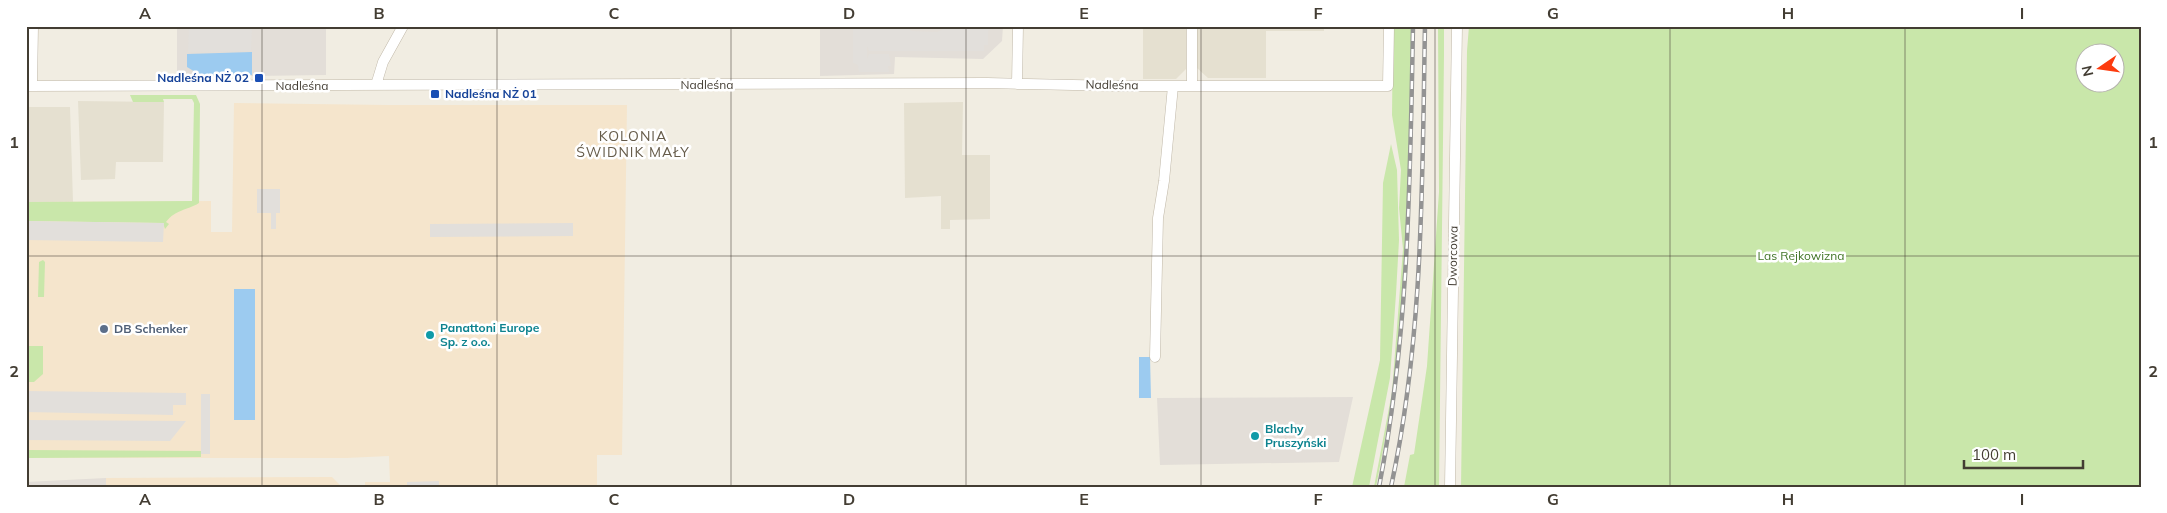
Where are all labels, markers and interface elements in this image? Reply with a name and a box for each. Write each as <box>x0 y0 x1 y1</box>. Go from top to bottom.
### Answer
text: A <box>139 3 151 23</box>
text: B <box>373 3 385 23</box>
text: C <box>609 3 620 23</box>
text: D <box>843 3 855 23</box>
text: E <box>1079 3 1089 23</box>
text: F <box>1313 3 1323 23</box>
text: G <box>1547 3 1559 23</box>
text: H <box>1782 3 1794 23</box>
text: I <box>2020 3 2024 23</box>
north arrow <box>2074 42 2124 92</box>
text: N <box>2077 64 2097 78</box>
place label: Nadleśna NŻ 02 <box>157 70 249 85</box>
marker: Nadleśna NŻ 02 <box>253 72 265 84</box>
street label: Nadleśna <box>681 77 733 92</box>
street label: Nadleśna <box>1085 77 1139 92</box>
street label: Nadleśna <box>276 78 328 93</box>
place label: Nadleśna NŻ 01 <box>445 86 537 101</box>
marker: Nadleśna NŻ 01 <box>429 88 441 100</box>
district label: KOLONIA ŚWIDNIK MAŁY <box>576 127 690 161</box>
text: 1 <box>9 132 19 152</box>
text: 1 <box>2148 132 2158 152</box>
street label: Dworcowa <box>1444 226 1461 286</box>
park label: Las Rejkowizna <box>1758 248 1844 263</box>
place label: Panattoni Europe Sp. z o.o. <box>440 320 540 349</box>
place label: DB Schenker <box>114 321 188 336</box>
marker: DB Schenker <box>98 323 110 335</box>
marker: Panattoni Europe Sp. z o.o. <box>424 329 436 341</box>
text: 2 <box>9 361 19 381</box>
text: 2 <box>2148 361 2158 381</box>
place label: Blachy Pruszyński <box>1265 421 1326 450</box>
marker: Blachy Pruszyński <box>1249 430 1261 442</box>
scale bar <box>1964 438 2083 470</box>
text: 100 m <box>1972 445 2016 464</box>
text: A <box>139 489 151 509</box>
text: B <box>373 489 385 509</box>
text: C <box>609 489 620 509</box>
text: D <box>843 489 855 509</box>
text: E <box>1079 489 1089 509</box>
text: F <box>1313 489 1323 509</box>
text: G <box>1547 489 1559 509</box>
text: H <box>1782 489 1794 509</box>
text: I <box>2020 489 2024 509</box>

